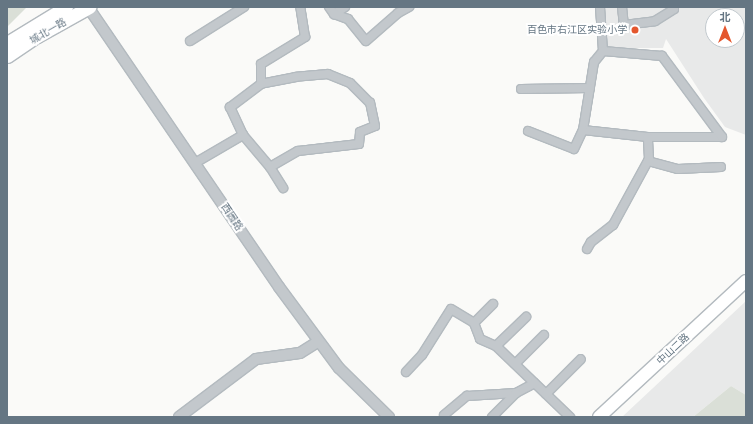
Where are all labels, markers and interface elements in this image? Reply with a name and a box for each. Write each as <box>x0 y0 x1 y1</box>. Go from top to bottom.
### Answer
north arrow <box>705 8 745 48</box>
text: 北 <box>720 11 731 23</box>
street label: 城北一路 <box>28 16 68 46</box>
place label: 百色市右江区实验小学 <box>527 24 627 36</box>
marker: 百色市右江区实验小学 <box>630 25 640 35</box>
street label: 西园路 <box>219 201 245 233</box>
street label: 中山二路 <box>654 331 692 367</box>

